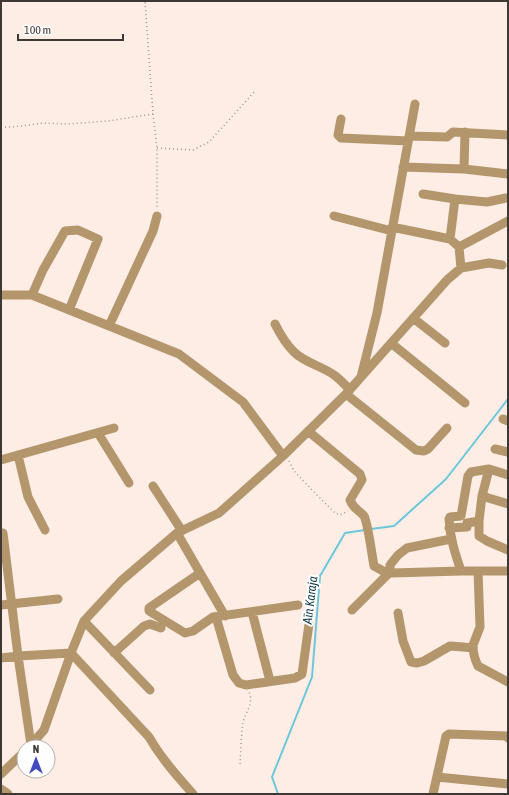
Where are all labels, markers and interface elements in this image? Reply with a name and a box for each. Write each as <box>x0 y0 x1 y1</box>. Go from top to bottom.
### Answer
scale bar <box>18 16 123 42</box>
text: 100 m <box>24 23 51 37</box>
water label: Aïn Karaja <box>300 575 320 626</box>
north arrow <box>16 739 56 779</box>
text: N <box>33 743 39 755</box>

